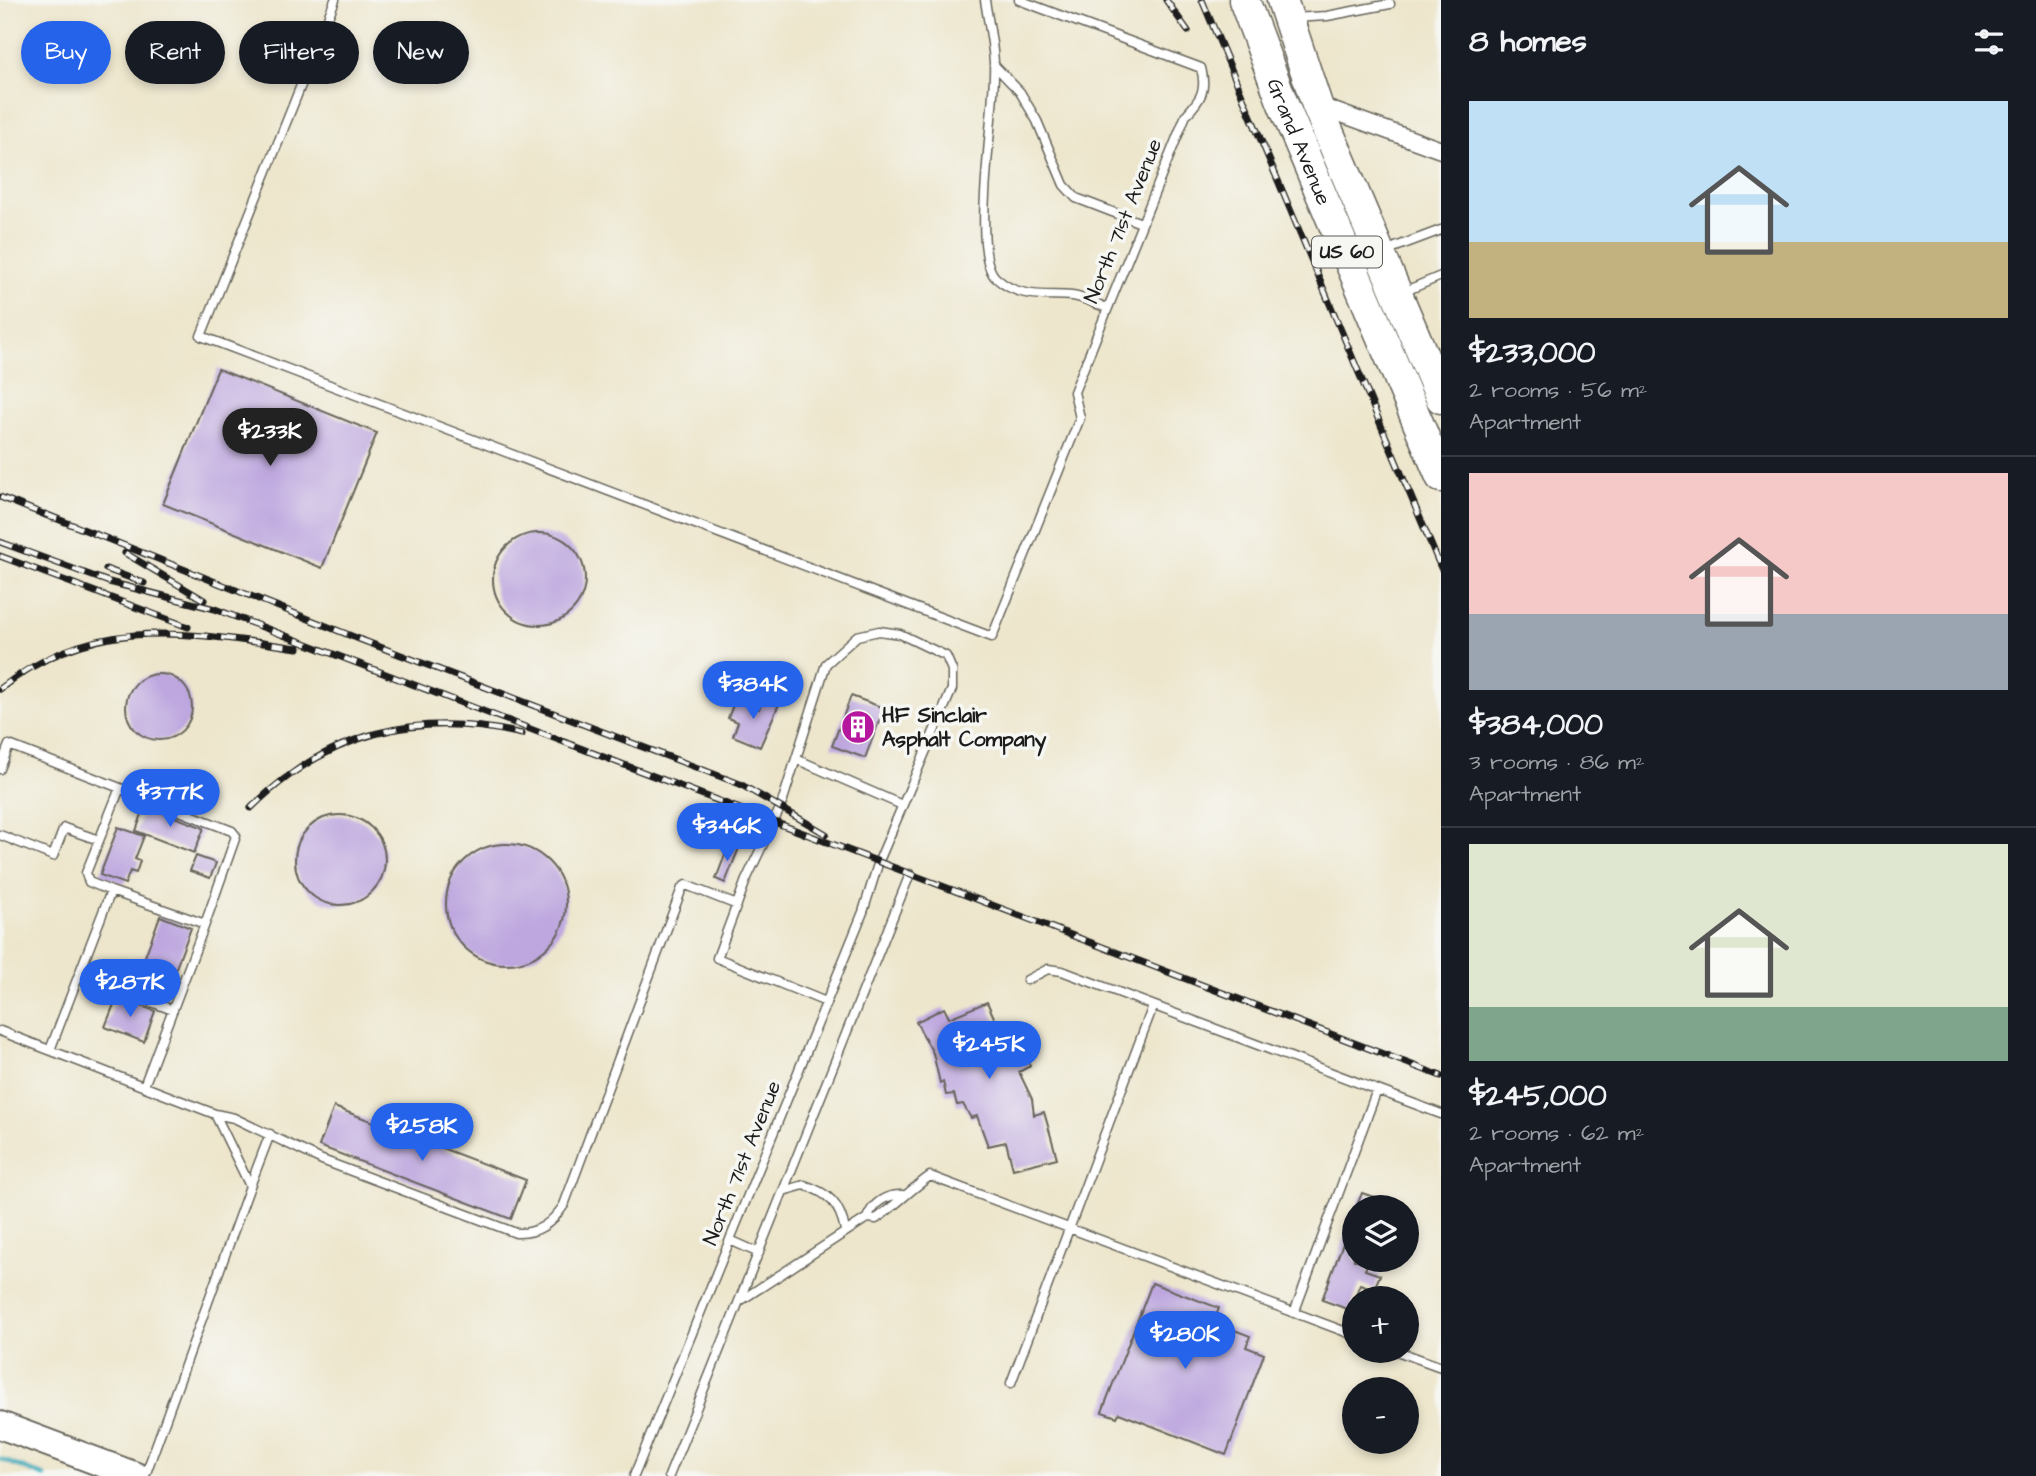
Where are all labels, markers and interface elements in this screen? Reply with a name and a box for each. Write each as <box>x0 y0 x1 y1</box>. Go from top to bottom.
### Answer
chip: Buy <box>21 21 111 84</box>
chip: Rent <box>125 21 225 84</box>
chip: Filters <box>239 21 359 84</box>
chip: New <box>373 21 469 84</box>
text: 8 homes <box>1469 21 1587 63</box>
icon: filters <box>1970 23 2008 61</box>
street label: Grand Avenue <box>1260 74 1339 209</box>
street label: North 71st Avenue <box>1077 134 1169 308</box>
icon: home <box>1676 147 1802 273</box>
road number: US 60 <box>1312 236 1382 268</box>
text: $233,000 <box>1469 332 1596 374</box>
text: 2 rooms · 56 m² <box>1469 374 1647 406</box>
text: Apartment <box>1469 406 1581 438</box>
pin: $233K <box>221 408 319 468</box>
text: $233K <box>238 415 302 447</box>
icon: home <box>1676 519 1802 645</box>
pin: $384K <box>704 662 802 721</box>
text: $384K <box>719 668 788 700</box>
place label: HF Sinclair Asphalt Company <box>882 701 1047 757</box>
text: $384,000 <box>1469 704 1603 746</box>
building icon: HF Sinclair Asphalt Company <box>839 708 877 746</box>
text: 3 rooms · 86 m² <box>1469 746 1645 778</box>
pin: $377K <box>121 770 219 829</box>
text: $377K <box>137 776 203 808</box>
text: Apartment <box>1469 778 1581 810</box>
pin: $346K <box>678 804 776 863</box>
text: $346K <box>693 810 761 842</box>
icon: home <box>1676 890 1802 1016</box>
pin: $287K <box>81 960 179 1019</box>
text: $287K <box>96 966 164 998</box>
pin: $245K <box>940 1021 1038 1081</box>
text: $245K <box>953 1028 1025 1060</box>
text: $245,000 <box>1469 1075 1607 1117</box>
street label: North 71st Avenue <box>696 1076 788 1250</box>
pin: $258K <box>373 1104 471 1163</box>
text: $258K <box>386 1110 458 1142</box>
text: 2 rooms · 62 m² <box>1469 1117 1644 1149</box>
text: Apartment <box>1469 1149 1581 1181</box>
map controls <box>1342 1195 1419 1454</box>
button: layers <box>1342 1195 1419 1272</box>
button: + <box>1342 1286 1419 1363</box>
pin: $280K <box>1136 1312 1234 1371</box>
text: $280K <box>1150 1318 1220 1350</box>
button: − <box>1342 1377 1419 1454</box>

